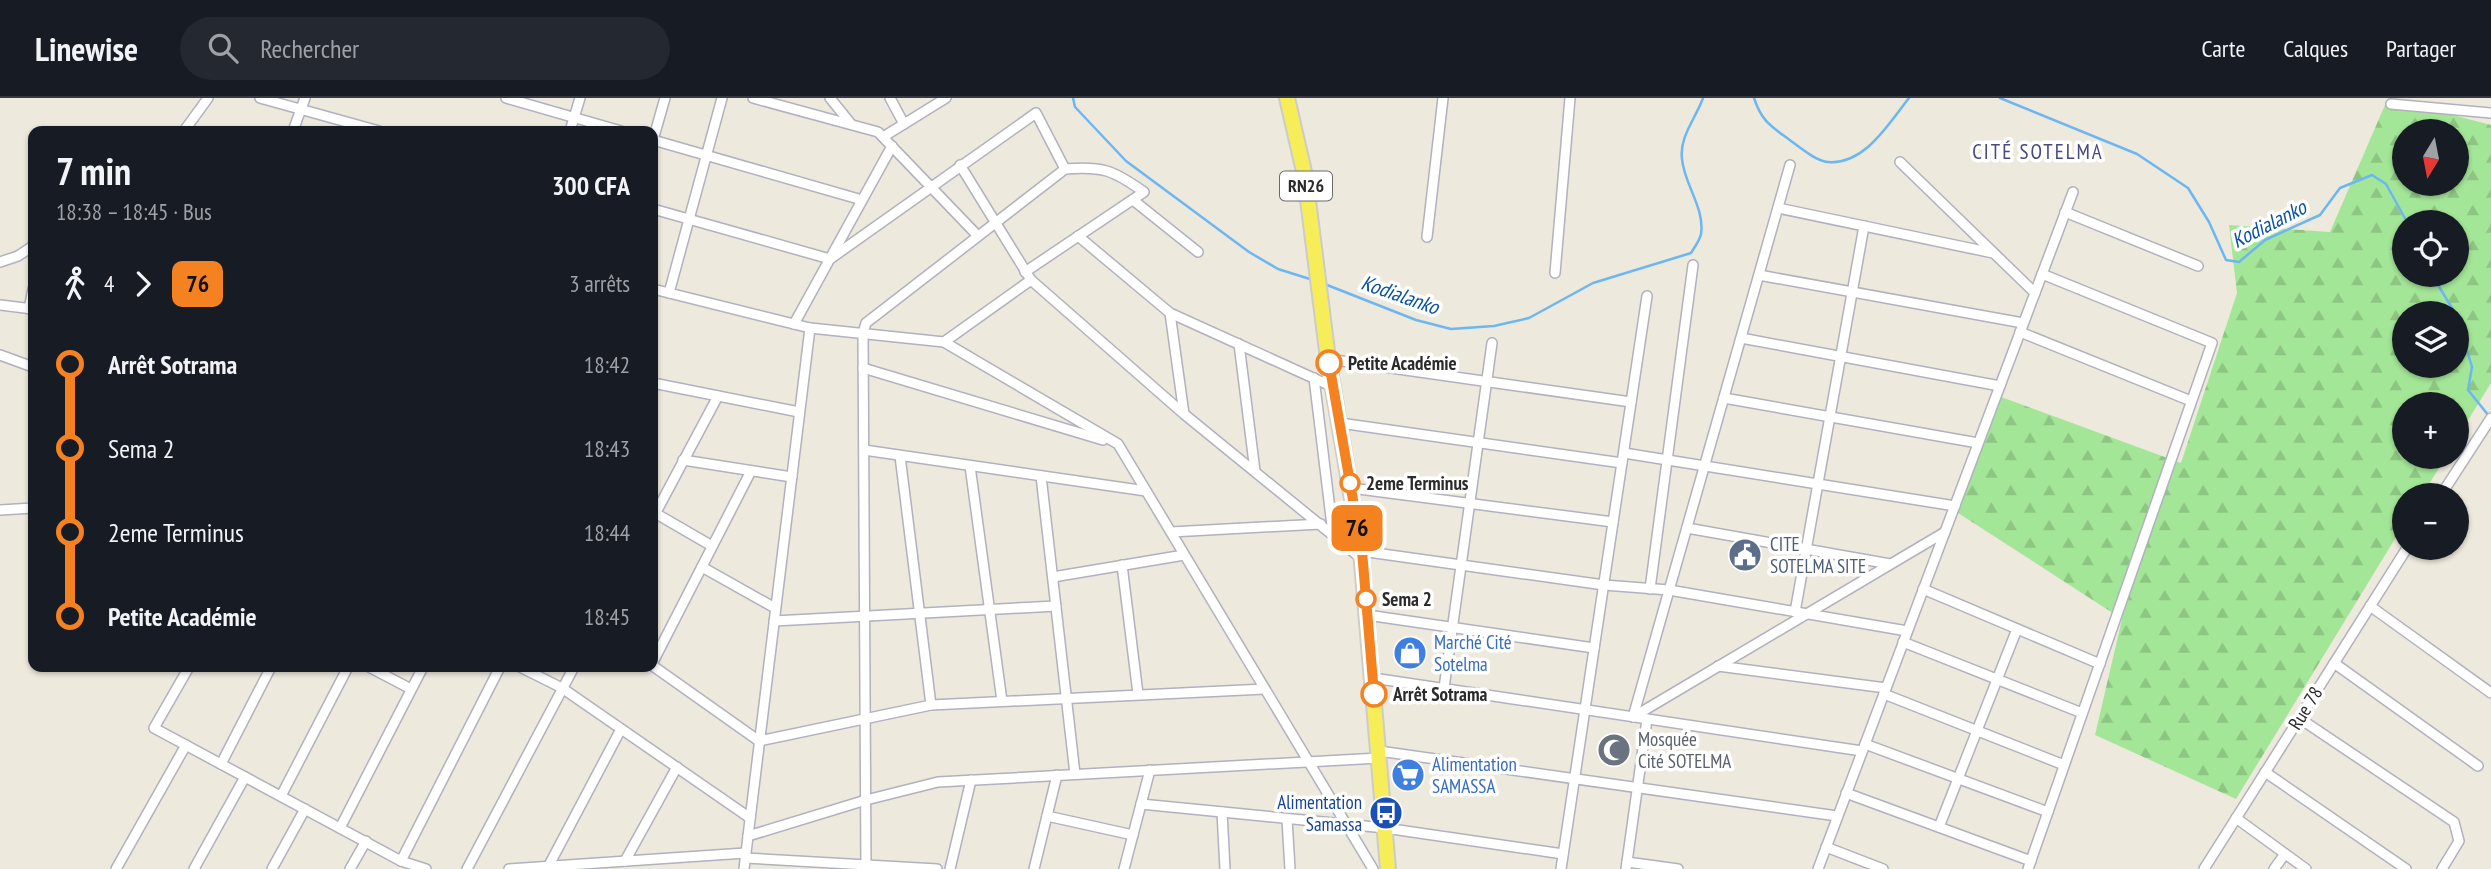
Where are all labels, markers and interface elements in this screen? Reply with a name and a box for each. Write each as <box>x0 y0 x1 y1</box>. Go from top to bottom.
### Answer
search box <box>180 17 670 80</box>
text: Linewise <box>35 27 138 70</box>
icon: search <box>204 29 242 67</box>
text: Rechercher <box>260 32 359 65</box>
text: Carte <box>2202 33 2245 64</box>
text: Calques <box>2283 33 2348 64</box>
text: Partager <box>2386 33 2456 64</box>
north arrow <box>2392 119 2469 196</box>
map controls <box>2392 119 2469 560</box>
district label: CITÉ SOTELMA <box>1972 138 2104 165</box>
text: 7 min <box>56 146 131 195</box>
text: 300 CFA <box>552 169 630 202</box>
road number: RN26 <box>1280 172 1332 200</box>
water label: Kodialanko <box>2227 192 2312 254</box>
text: 18:38 – 18:45 · Bus <box>56 197 212 226</box>
button: locate <box>2392 210 2469 287</box>
icon: walk <box>56 265 94 303</box>
icon: forward <box>124 265 162 303</box>
text: 76 <box>186 268 209 299</box>
text: 4 <box>104 269 114 298</box>
text: 3 arrêts <box>569 269 630 298</box>
water label: Kodialanko <box>1358 269 1444 321</box>
button: layers <box>2392 301 2469 378</box>
text: Arrêt Sotrama <box>108 348 237 381</box>
text: 18:42 <box>584 350 630 379</box>
marker: Petite Académie <box>1316 350 1342 376</box>
place label: Petite Académie <box>1348 351 1457 375</box>
button: + <box>2392 392 2469 469</box>
text: Sema 2 <box>108 432 174 465</box>
text: 18:43 <box>584 434 630 463</box>
place label: 2eme Terminus <box>1366 471 1469 495</box>
marker: 2eme Terminus <box>1340 473 1360 493</box>
button: − <box>2392 483 2469 560</box>
line badge: 76 <box>1326 505 1388 551</box>
text: 76 <box>1346 512 1368 543</box>
text: 2eme Terminus <box>108 516 244 549</box>
text: 18:44 <box>584 518 630 547</box>
place label: CITE SOTELMA SITE <box>1770 532 1866 578</box>
public building icon: CITE SOTELMA SITE <box>1726 536 1764 574</box>
place label: Sema 2 <box>1382 587 1432 611</box>
marker: Sema 2 <box>1356 589 1376 609</box>
text: Petite Académie <box>108 600 257 633</box>
text: 18:45 <box>584 602 630 631</box>
place label: Marché Cité Sotelma <box>1434 630 1512 676</box>
shop icon: Marché Cité Sotelma <box>1391 634 1429 672</box>
marker: Arrêt Sotrama <box>1361 681 1387 707</box>
place label: Arrêt Sotrama <box>1392 682 1488 706</box>
street label: Rue 78 <box>2283 682 2327 734</box>
place label: Mosquée Cité SOTELMA <box>1638 727 1731 773</box>
mosque icon: Mosquée Cité SOTELMA <box>1595 731 1633 769</box>
place label: Alimentation SAMASSA <box>1432 752 1517 798</box>
supermarket icon: Alimentation SAMASSA <box>1389 756 1427 794</box>
place label: Alimentation Samassa <box>1277 790 1362 836</box>
bus stop icon: Alimentation Samassa <box>1367 794 1405 832</box>

